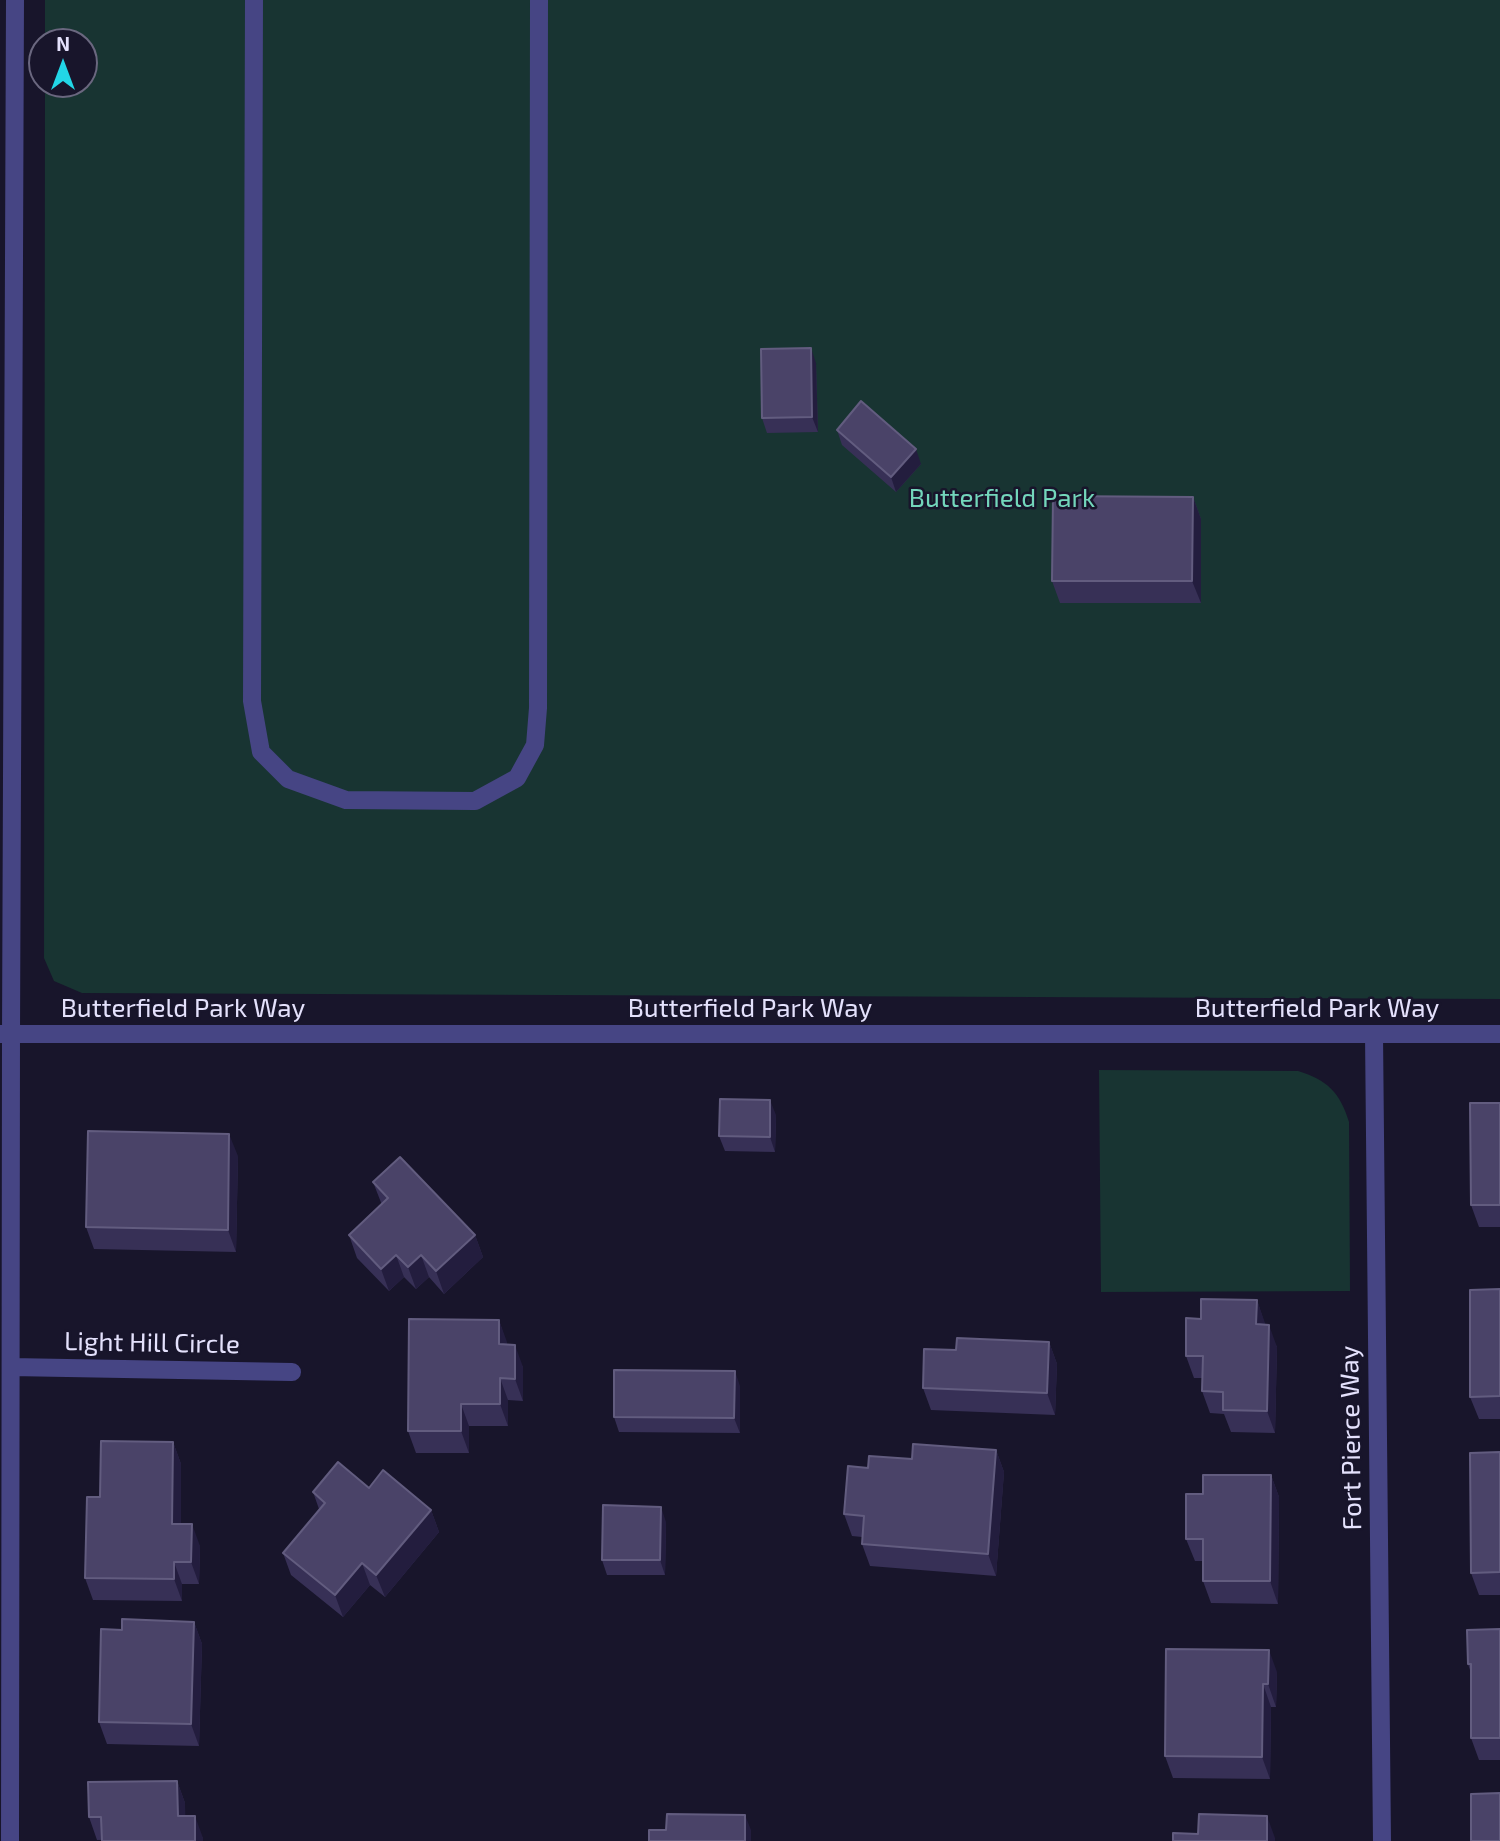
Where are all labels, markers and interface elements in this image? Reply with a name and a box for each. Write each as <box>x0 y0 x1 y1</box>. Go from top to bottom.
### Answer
north arrow <box>28 28 98 98</box>
text: N <box>56 32 70 55</box>
park label: Butterfield Park <box>909 482 1095 514</box>
street label: Butterfield Park Way <box>61 992 305 1024</box>
street label: Butterfield Park Way <box>628 992 872 1024</box>
street label: Butterfield Park Way <box>1195 992 1439 1024</box>
street label: Light Hill Circle <box>64 1326 240 1360</box>
street label: Fort Pierce Way <box>1334 1345 1368 1531</box>

